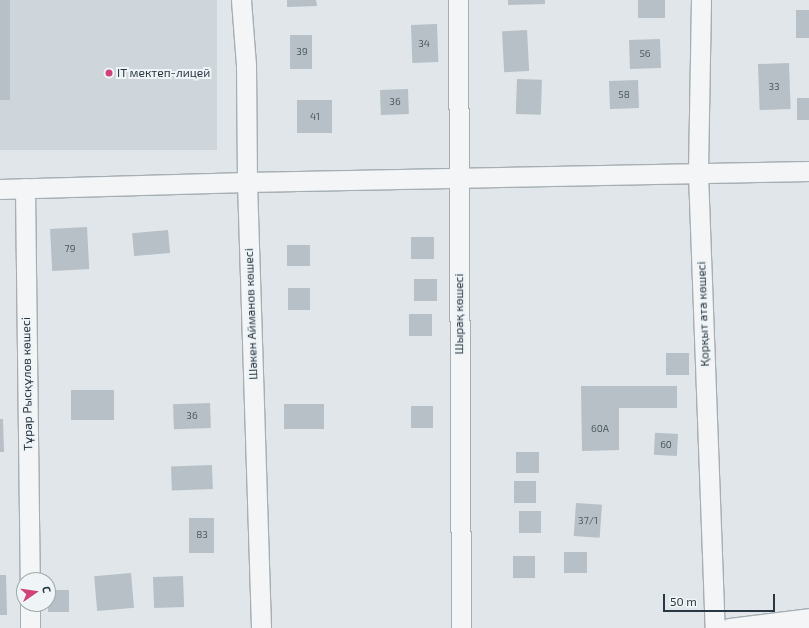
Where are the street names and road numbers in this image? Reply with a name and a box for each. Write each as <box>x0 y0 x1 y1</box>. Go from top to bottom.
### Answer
street label: Шәкен Айманов көшесі <box>242 248 260 380</box>
street label: Қорқыт ата көшесі <box>694 261 712 367</box>
street label: Шырақ көшесі <box>452 273 466 355</box>
street label: Тұрар Рысқұлов көшесі <box>19 317 35 451</box>

